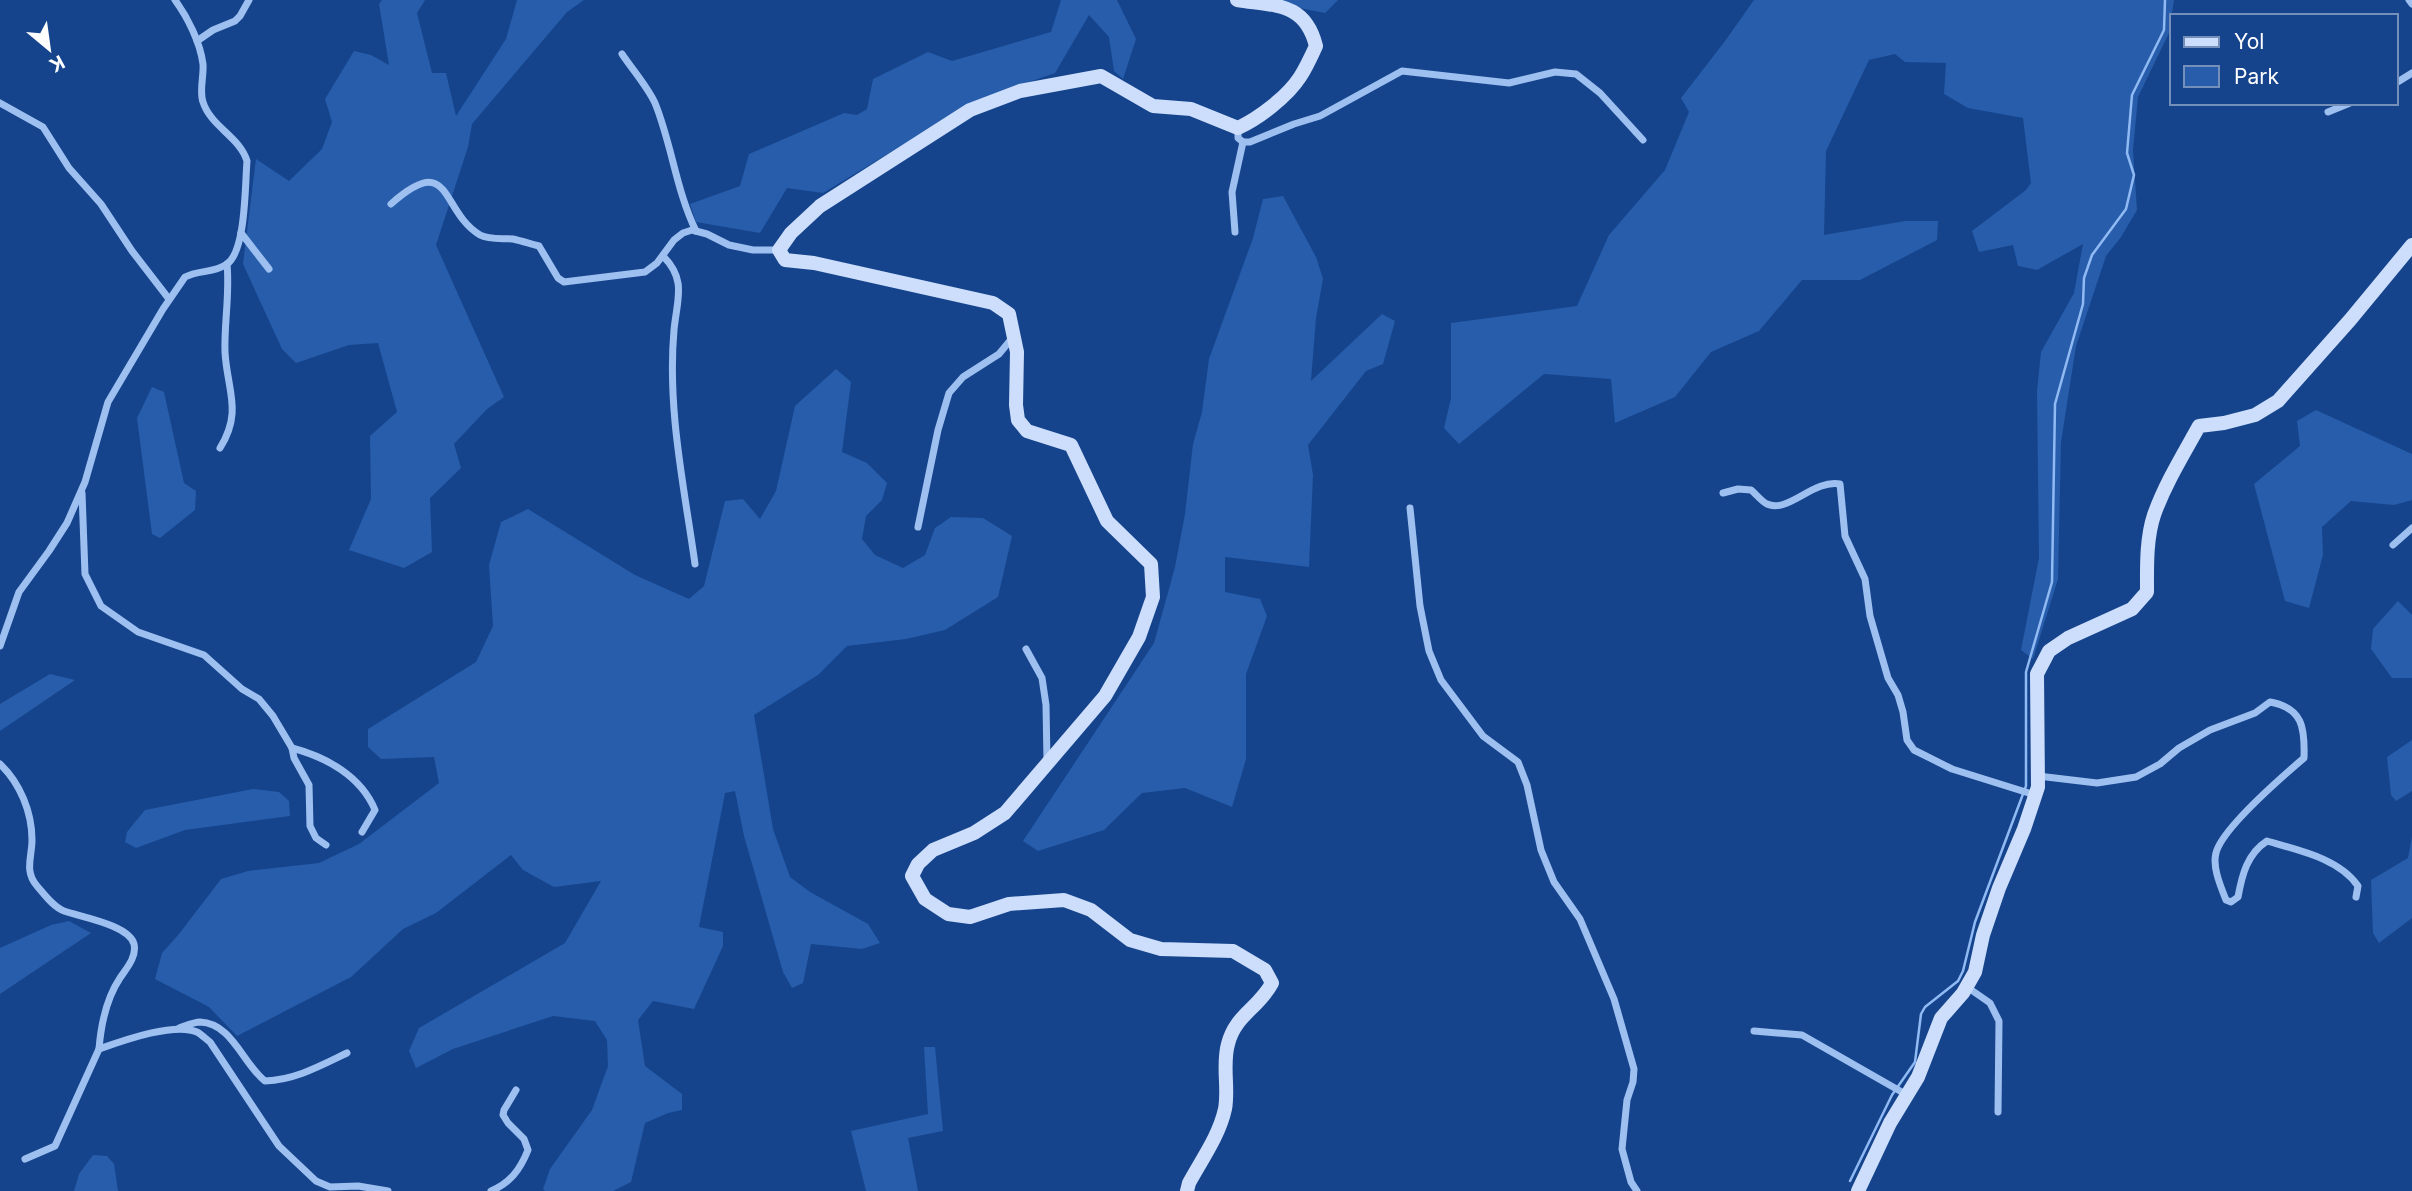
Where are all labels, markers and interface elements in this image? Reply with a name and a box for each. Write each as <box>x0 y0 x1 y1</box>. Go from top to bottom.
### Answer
north arrow <box>14 14 84 84</box>
legend <box>2170 14 2398 105</box>
text: Yol <box>2234 29 2264 54</box>
text: K <box>45 50 69 77</box>
text: Park <box>2234 64 2279 89</box>

